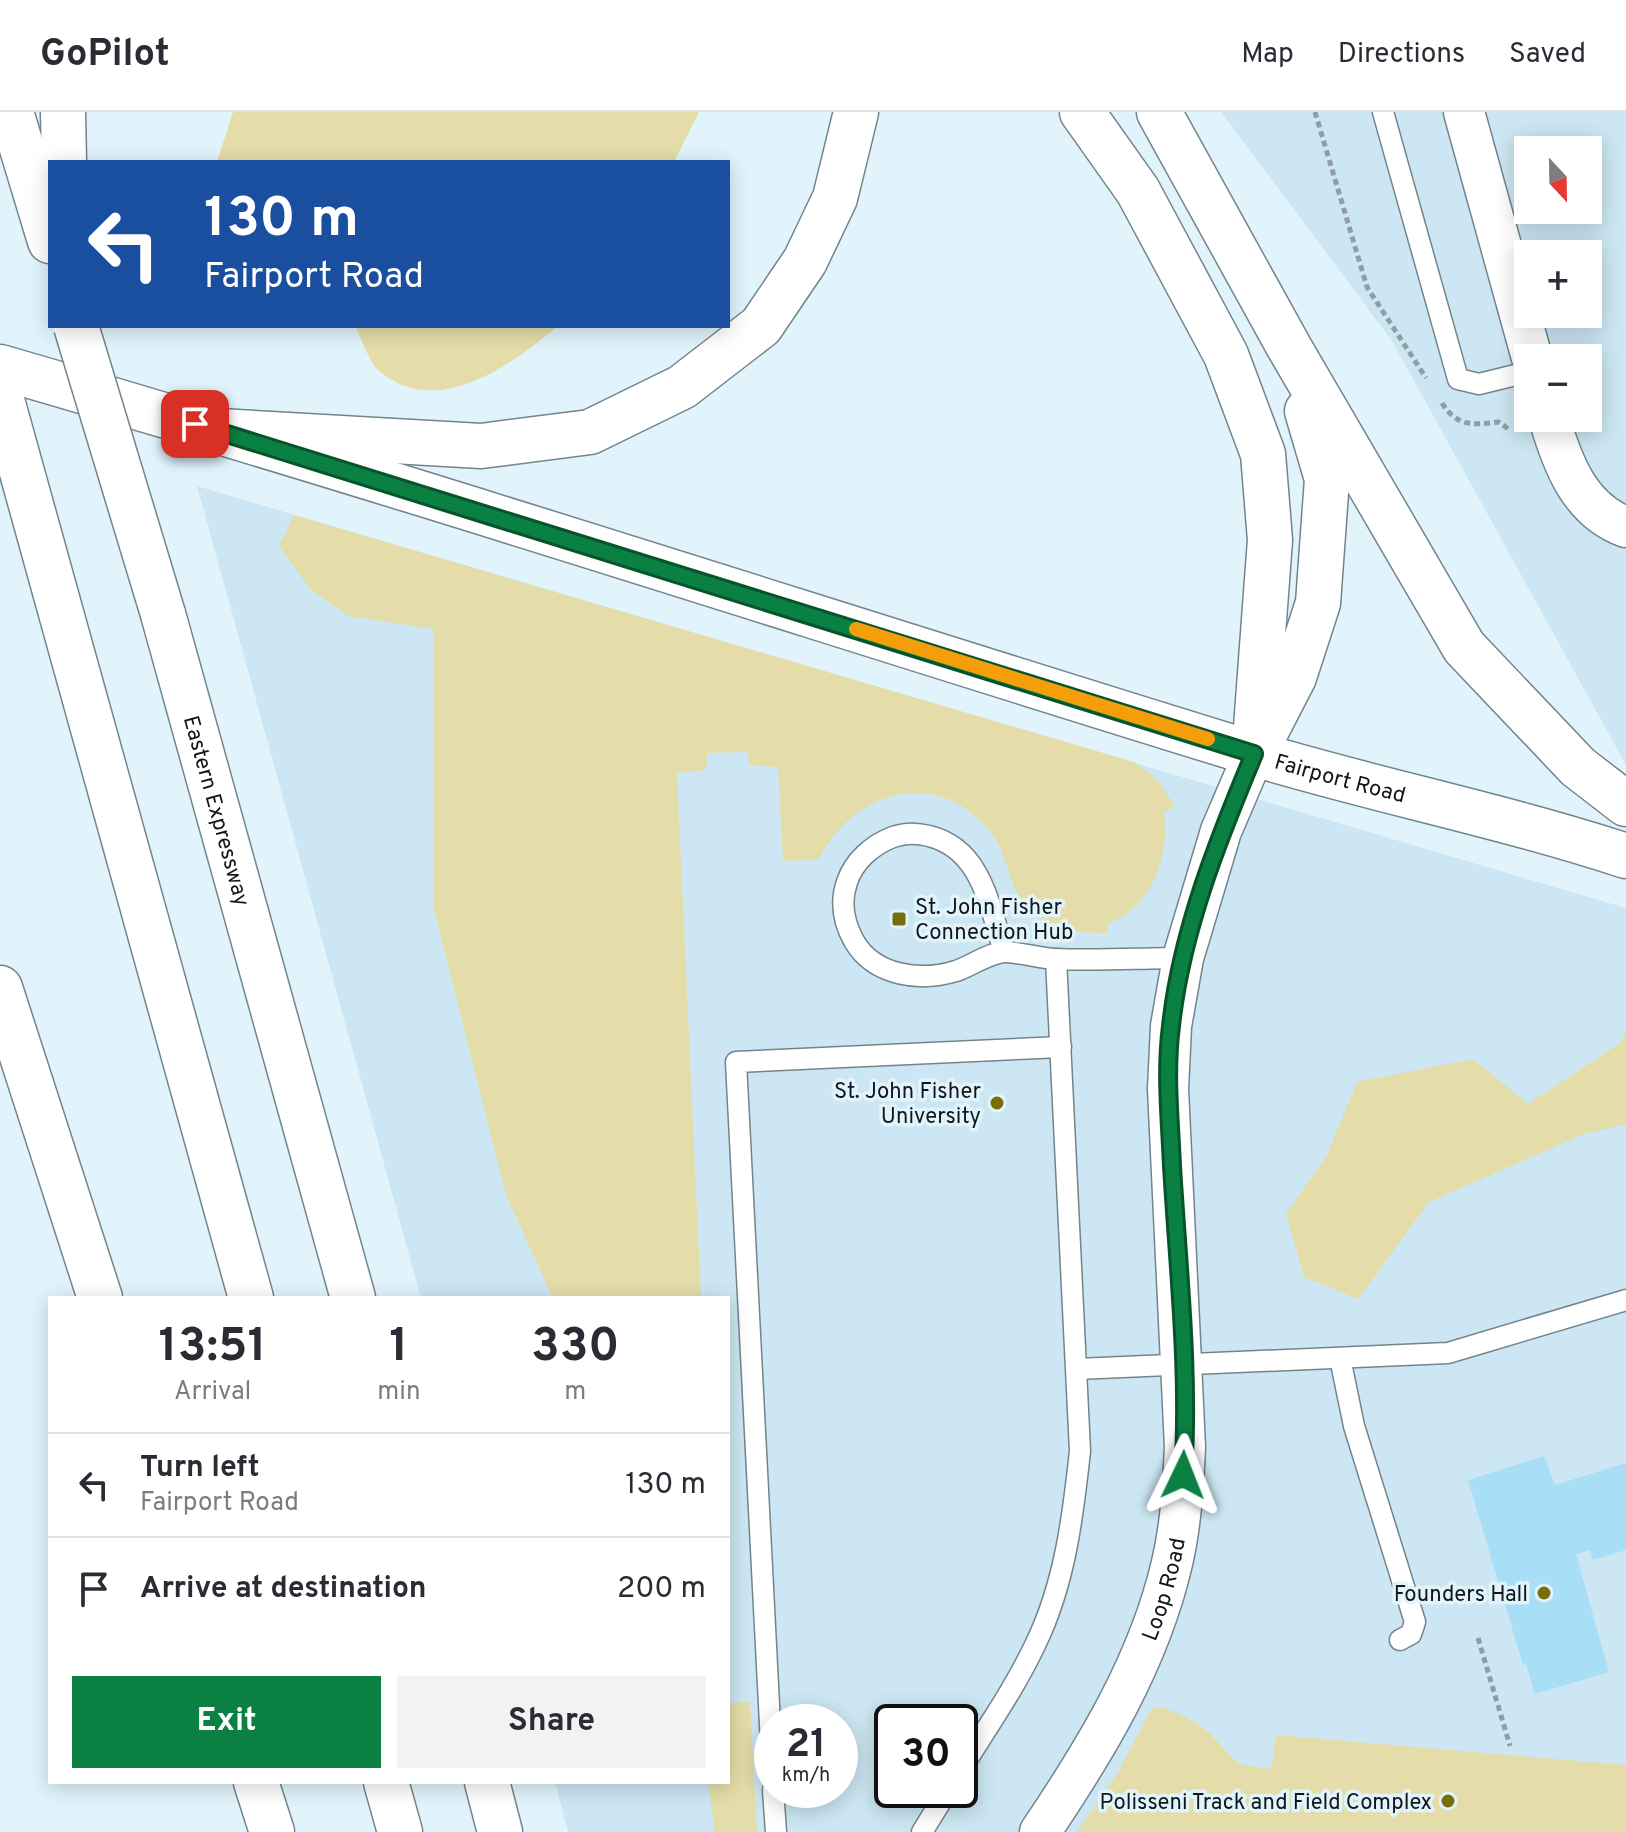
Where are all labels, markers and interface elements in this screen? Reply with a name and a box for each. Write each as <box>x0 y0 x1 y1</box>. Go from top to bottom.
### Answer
text: GoPilot <box>40 31 170 80</box>
text: Map <box>1241 37 1294 73</box>
text: Directions <box>1338 37 1465 73</box>
text: Saved <box>1509 37 1586 73</box>
north arrow <box>1514 136 1602 224</box>
map controls <box>1514 136 1602 432</box>
text: 130 m <box>204 186 359 256</box>
icon: left <box>72 192 176 296</box>
button: + <box>1514 240 1602 328</box>
text: Fairport Road <box>204 255 424 301</box>
button: − <box>1514 344 1602 432</box>
pin <box>161 390 229 458</box>
icon: arrive <box>173 402 217 446</box>
street label: Eastern Expressway <box>176 713 255 910</box>
street label: Fairport Road <box>1271 750 1408 810</box>
place label: St. John Fisher Connection Hub <box>915 895 1073 947</box>
marker: St. John Fisher Connection Hub <box>890 910 908 928</box>
place label: St. John Fisher University <box>834 1079 981 1131</box>
marker: St. John Fisher University <box>988 1094 1006 1112</box>
text: 13:51 <box>159 1318 267 1378</box>
text: 1 <box>389 1318 409 1378</box>
text: 330 <box>531 1318 619 1378</box>
text: Arrival <box>174 1376 251 1409</box>
text: min <box>377 1376 421 1409</box>
text: m <box>564 1376 586 1409</box>
position arrow <box>1141 1433 1225 1517</box>
text: Turn left <box>140 1450 260 1487</box>
icon: left <box>72 1463 116 1507</box>
text: 130 m <box>625 1467 706 1504</box>
text: Fairport Road <box>140 1487 299 1520</box>
street label: Loop Road <box>1138 1536 1193 1645</box>
icon: arrive <box>72 1567 116 1611</box>
text: Arrive at destination <box>140 1571 426 1608</box>
text: 200 m <box>617 1571 706 1608</box>
place label: Founders Hall <box>1394 1582 1528 1609</box>
marker: Founders Hall <box>1535 1584 1553 1602</box>
button: Exit <box>72 1676 381 1768</box>
button: Share <box>397 1676 706 1768</box>
speed limit sign: 30 <box>874 1704 978 1808</box>
text: 21 <box>786 1721 826 1771</box>
text: km/h <box>782 1763 830 1789</box>
place label: Polisseni Track and Field Complex <box>1100 1790 1432 1817</box>
marker: Polisseni Track and Field Complex <box>1439 1792 1457 1810</box>

